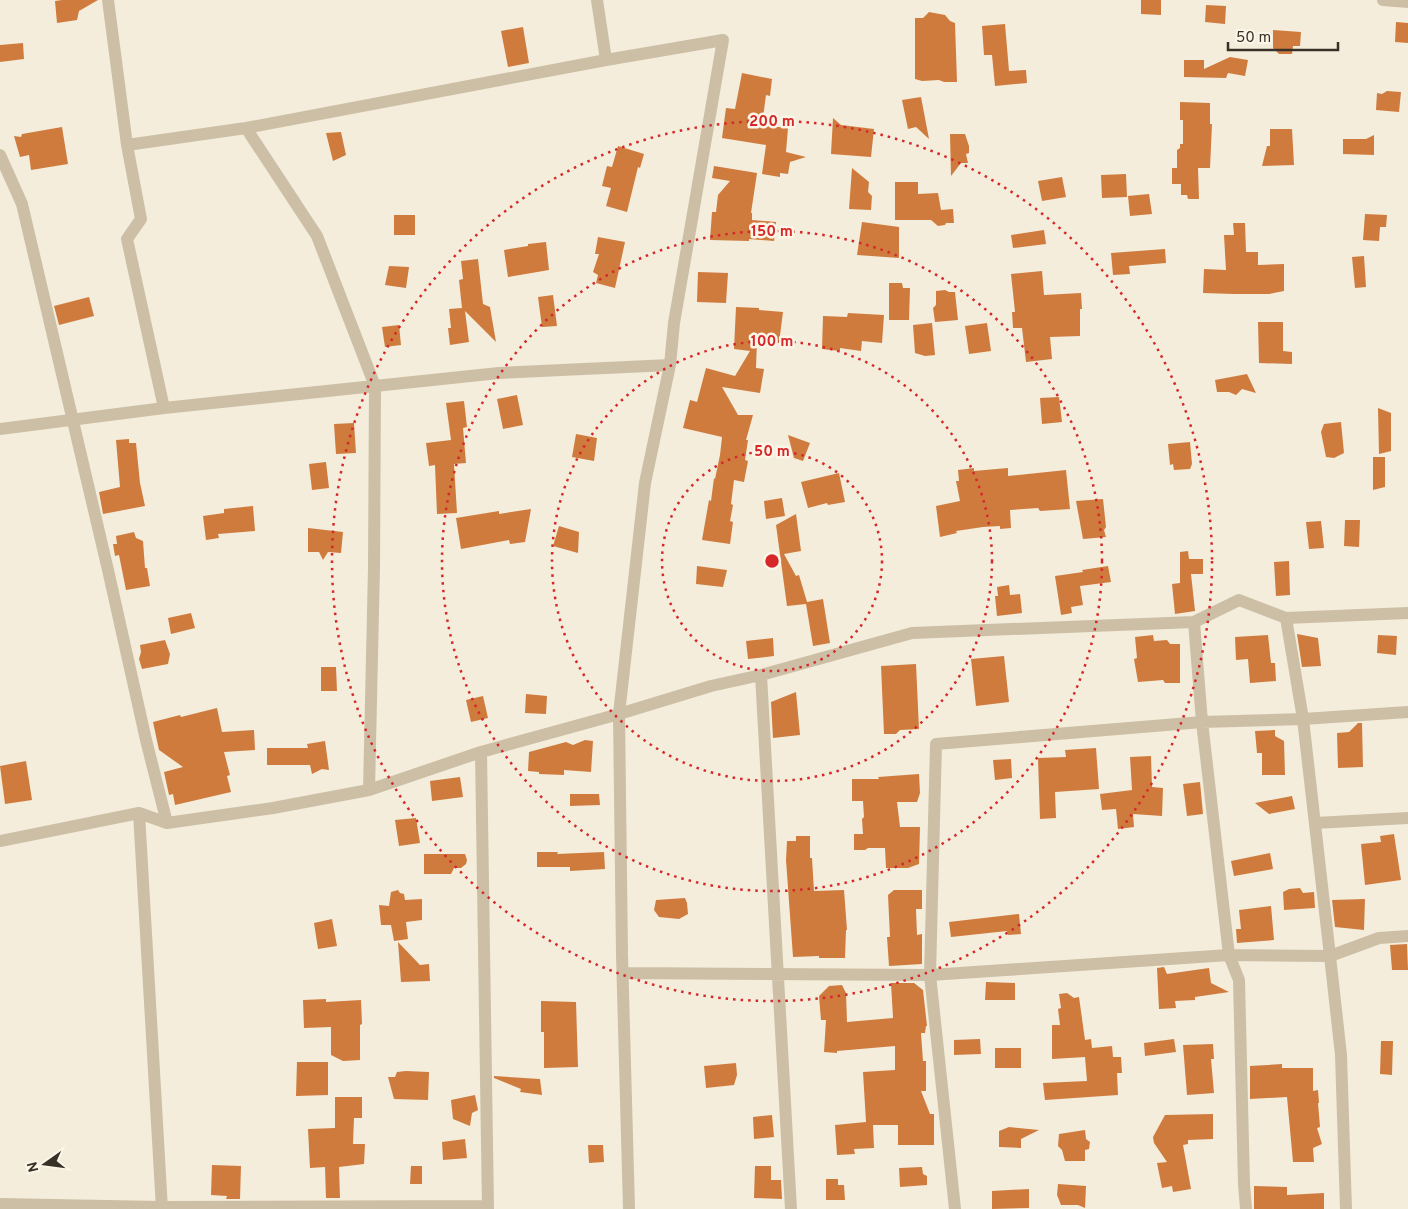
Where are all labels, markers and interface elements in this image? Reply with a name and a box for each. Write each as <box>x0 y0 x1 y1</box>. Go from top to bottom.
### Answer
scale bar <box>1228 20 1338 52</box>
text: 50 m <box>1236 29 1271 48</box>
text: 200 m <box>749 113 795 132</box>
text: 150 m <box>751 223 793 242</box>
text: 100 m <box>751 333 793 352</box>
text: 50 m <box>754 443 790 462</box>
centre of rings <box>763 552 781 570</box>
north arrow <box>20 1139 70 1189</box>
text: N <box>24 1160 43 1174</box>

